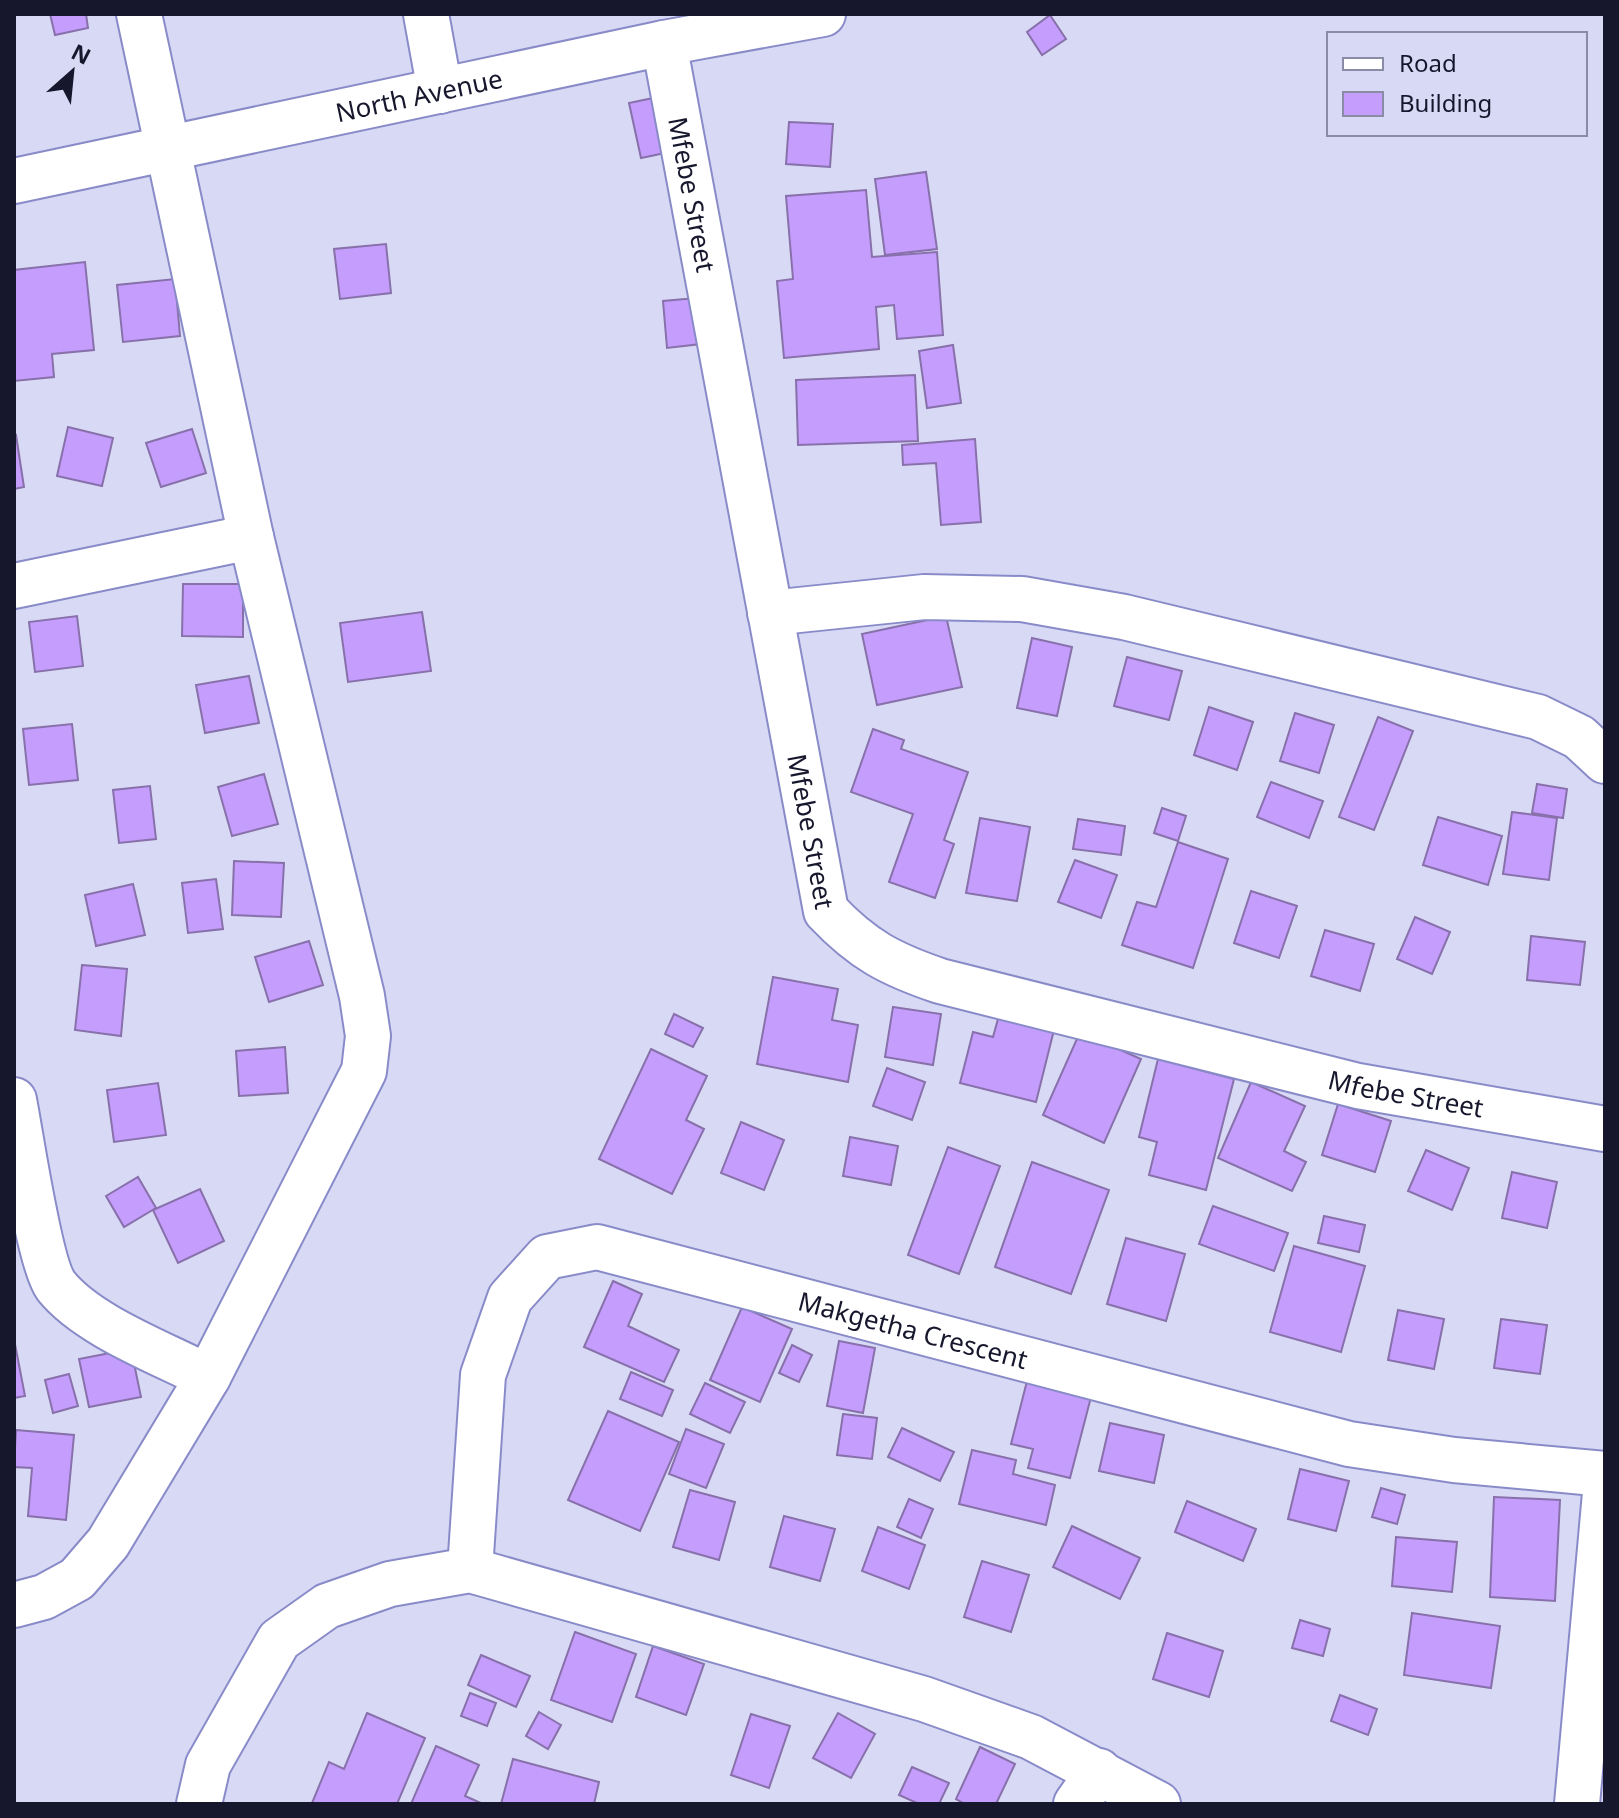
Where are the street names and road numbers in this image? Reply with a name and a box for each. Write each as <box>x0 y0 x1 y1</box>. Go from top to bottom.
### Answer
street label: North Avenue <box>332 60 506 130</box>
street label: Mfebe Street <box>660 114 724 275</box>
street label: Mfebe Street <box>779 751 843 912</box>
street label: Mfebe Street <box>1324 1061 1486 1126</box>
street label: Makgetha Crescent <box>794 1282 1032 1377</box>

